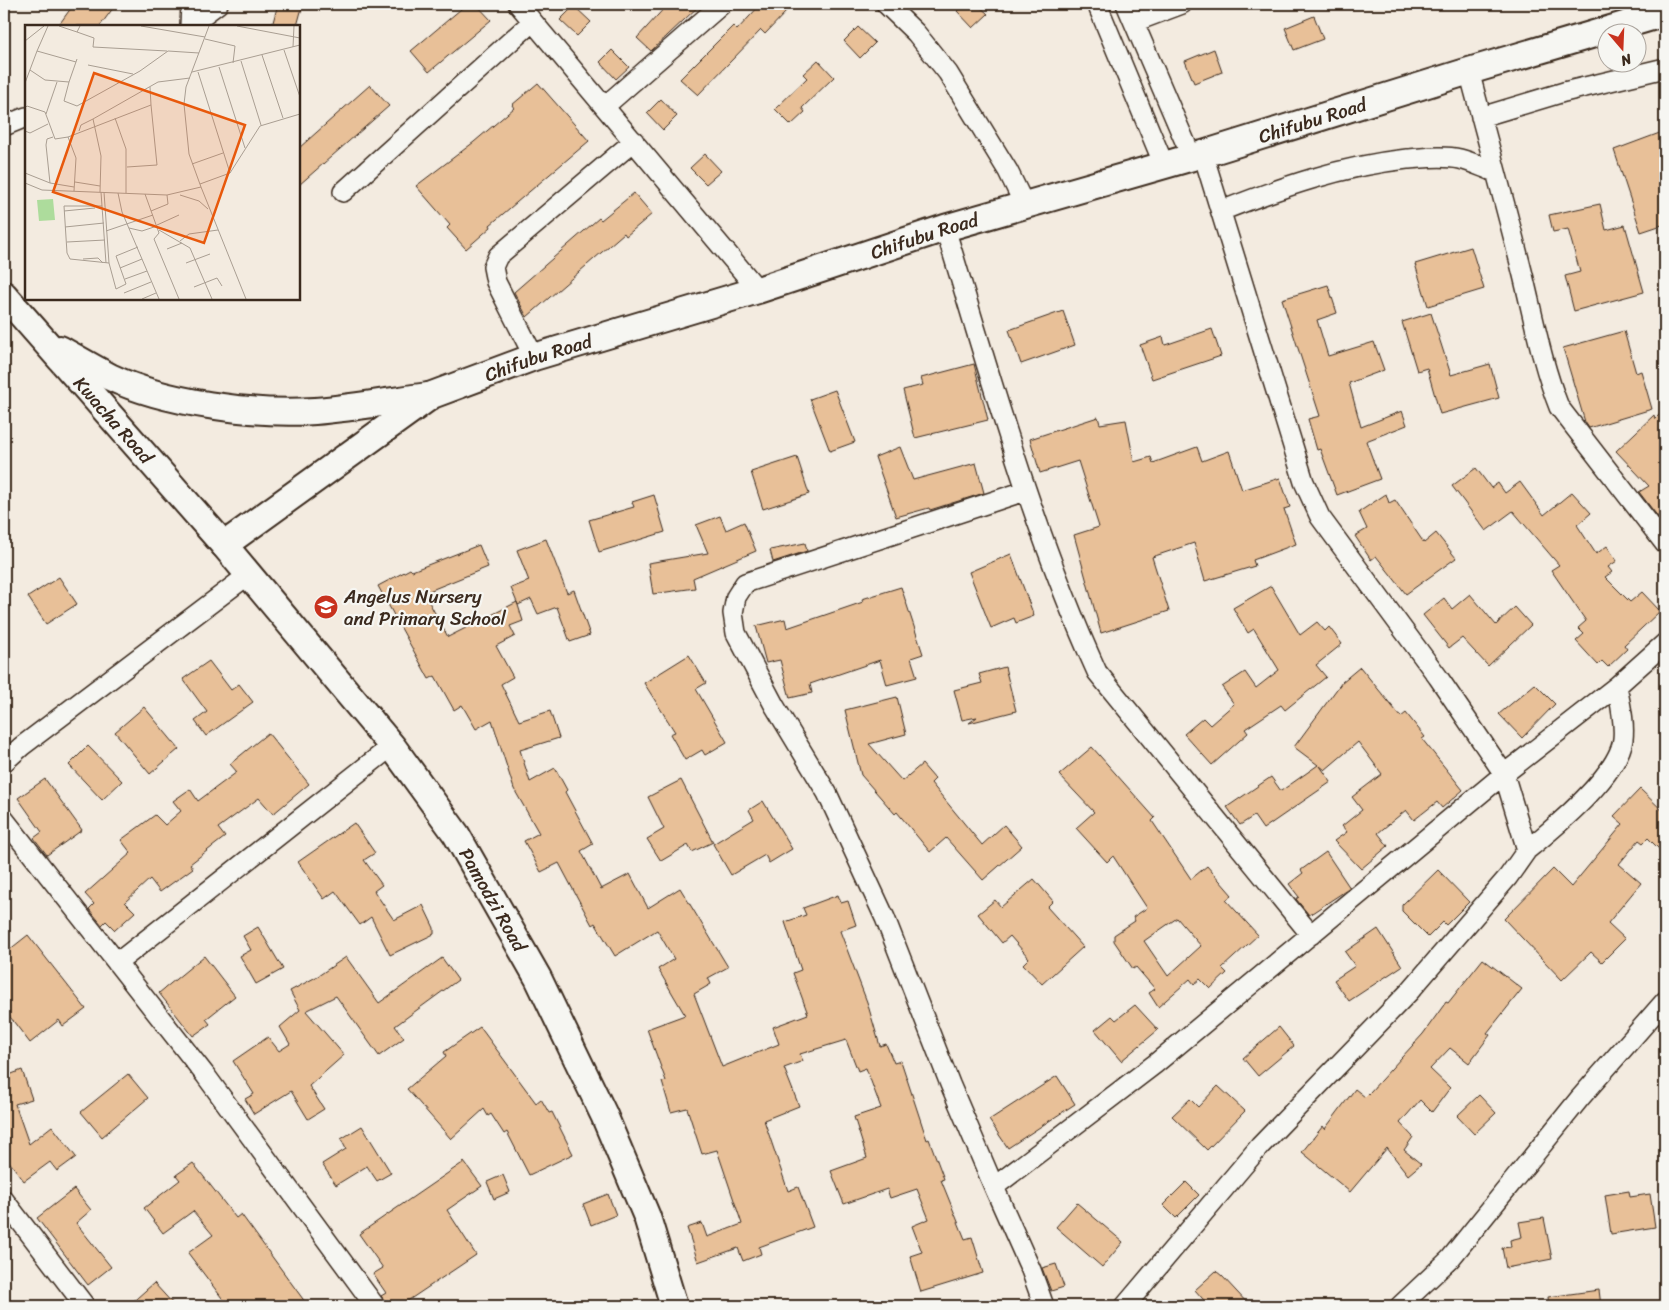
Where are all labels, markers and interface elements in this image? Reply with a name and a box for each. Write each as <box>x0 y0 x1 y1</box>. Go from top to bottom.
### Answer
north arrow <box>1596 22 1646 72</box>
inset map <box>25 25 300 300</box>
text: N <box>1617 46 1636 73</box>
street label: Chifubu Road <box>1254 87 1373 153</box>
street label: Chifubu Road <box>866 203 984 269</box>
street label: Chifubu Road <box>480 324 598 391</box>
street label: Kwacha Road <box>65 368 163 473</box>
place label: Angelus Nursery and Primary School <box>343 580 507 635</box>
school or university icon: Angelus Nursery and Primary School <box>313 594 339 620</box>
street label: Pamodzi Road <box>450 841 537 960</box>

